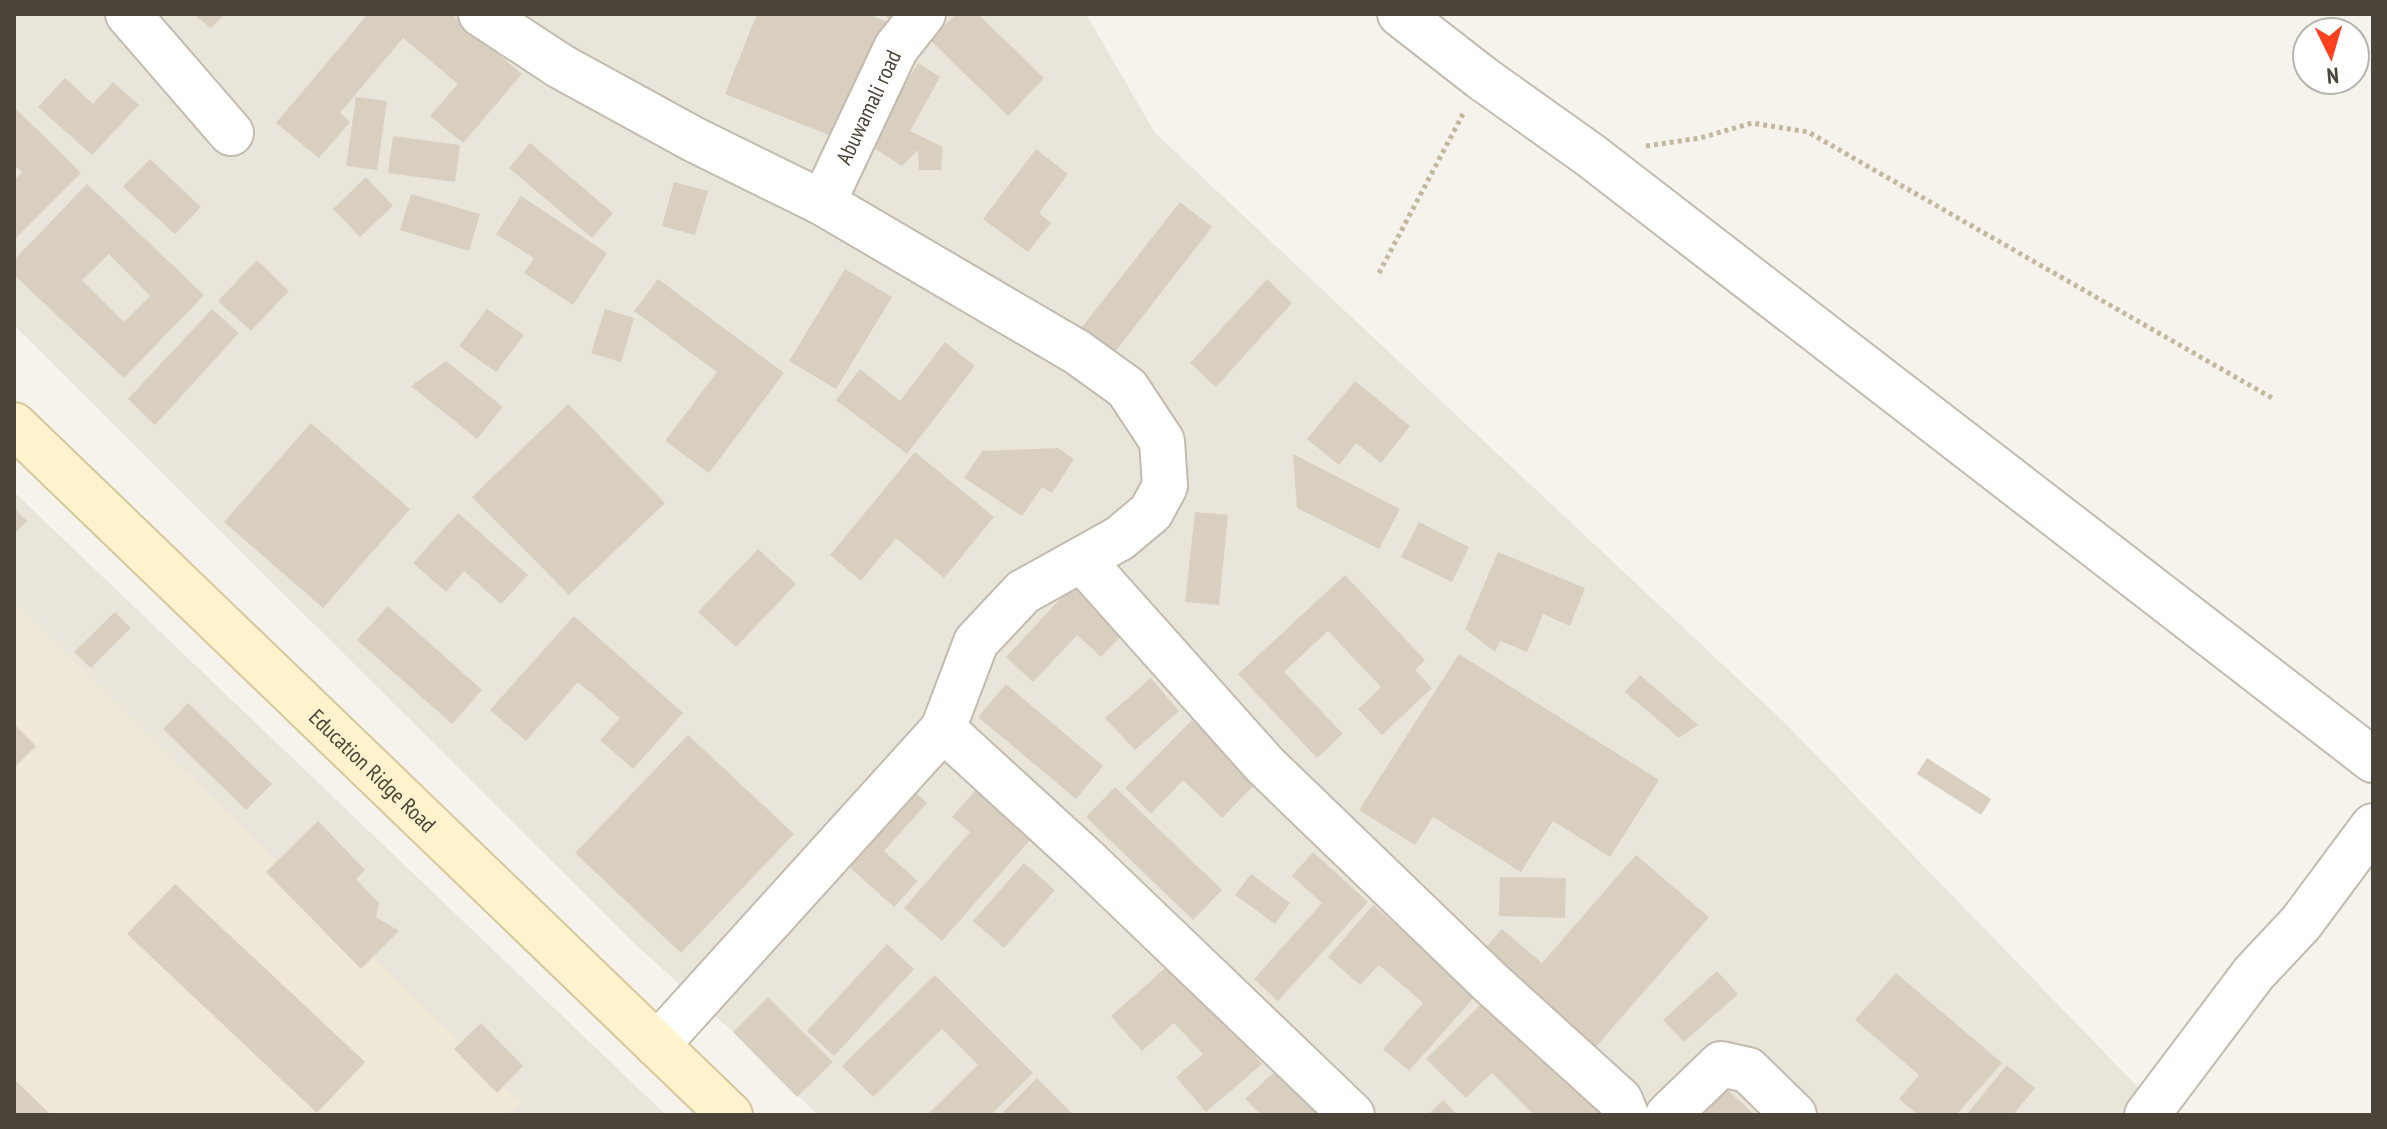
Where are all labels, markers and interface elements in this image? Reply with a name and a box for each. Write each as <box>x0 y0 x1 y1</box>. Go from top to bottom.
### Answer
north arrow <box>2291 16 2371 96</box>
street label: Abuwamali road <box>829 46 907 169</box>
text: N <box>2326 61 2340 90</box>
street label: Education Ridge Road <box>303 703 442 838</box>

